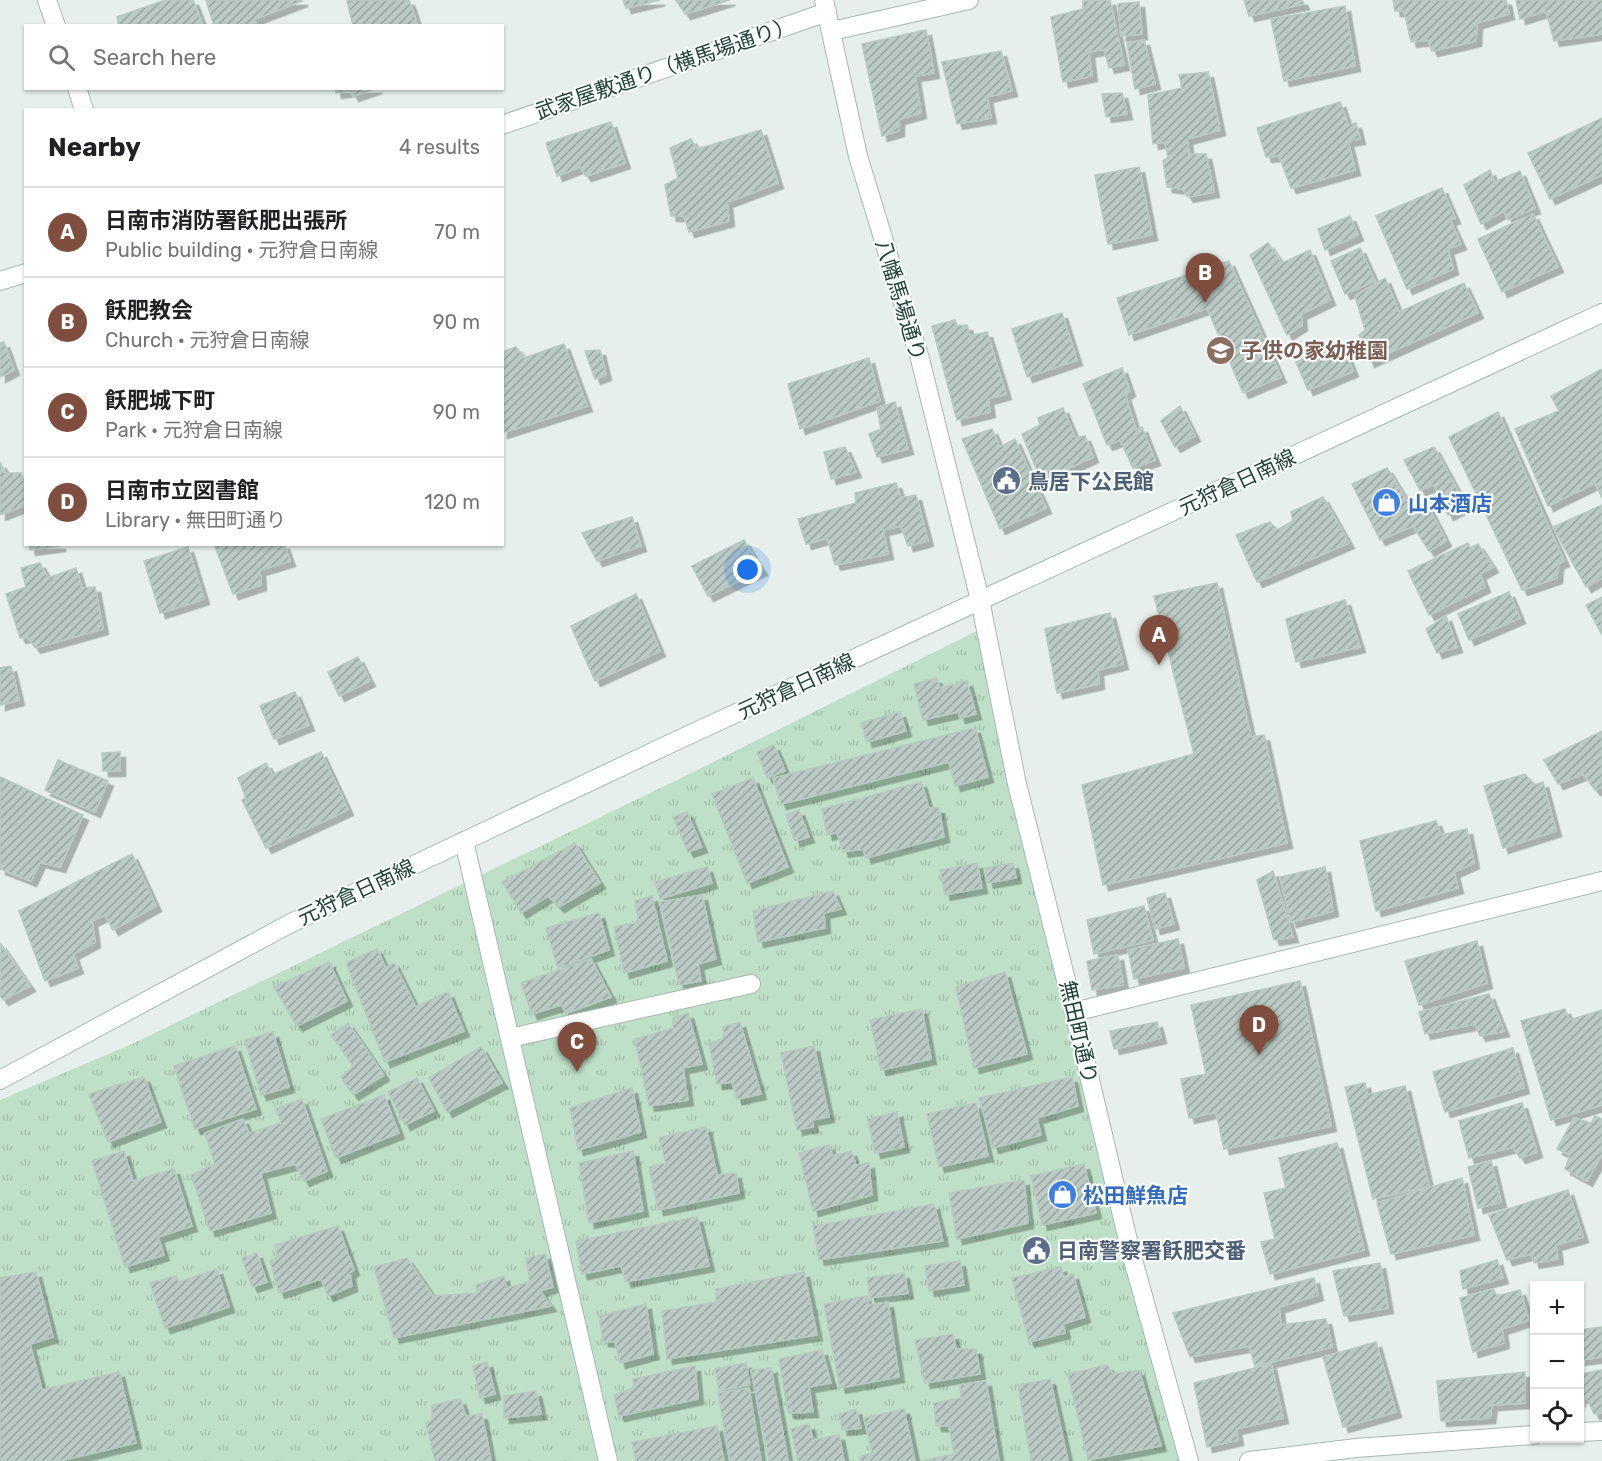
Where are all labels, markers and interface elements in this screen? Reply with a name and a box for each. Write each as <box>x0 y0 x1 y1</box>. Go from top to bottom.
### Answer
street label: 武家屋敷通り（横馬場通り） <box>532 12 798 124</box>
search box <box>24 24 504 90</box>
icon: search <box>45 41 78 74</box>
text: Search here <box>93 44 216 71</box>
text: Nearby <box>48 132 141 163</box>
text: 4 results <box>399 135 480 159</box>
text: 日南市消防署飫肥出張所 <box>105 207 347 234</box>
text: A <box>60 220 75 244</box>
text: 70 m <box>434 220 480 244</box>
street label: 八幡馬場通り <box>871 236 931 364</box>
text: Public building · 元狩倉日南線 <box>105 238 378 262</box>
pin: B <box>1186 254 1224 303</box>
text: 飫肥教会 <box>105 297 193 324</box>
text: B <box>60 310 75 334</box>
text: 90 m <box>433 310 480 334</box>
text: Church · 元狩倉日南線 <box>105 328 310 352</box>
school or university icon: 子供の家幼稚園 <box>1204 334 1236 366</box>
place label: 子供の家幼稚園 <box>1241 338 1388 363</box>
text: 飫肥城下町 <box>105 387 215 414</box>
text: C <box>60 400 75 424</box>
text: 90 m <box>433 400 480 424</box>
text: Park · 元狩倉日南線 <box>105 418 283 442</box>
street label: 元狩倉日南線 <box>1175 444 1299 520</box>
public building icon: 鳥居下公民館 <box>991 465 1023 497</box>
place label: 鳥居下公民館 <box>1028 469 1154 494</box>
text: 日南市立図書館 <box>105 477 259 504</box>
shop icon: 山本酒店 <box>1371 487 1403 519</box>
text: D <box>60 490 75 514</box>
text: 120 m <box>424 490 480 514</box>
place label: 山本酒店 <box>1408 491 1492 516</box>
text: Library · 無田町通り <box>105 508 286 532</box>
your location <box>733 555 762 584</box>
pin: A <box>1140 616 1178 665</box>
street label: 元狩倉日南線 <box>734 648 858 724</box>
street label: 元狩倉日南線 <box>294 854 418 930</box>
street label: 無田町通り <box>1055 978 1103 1086</box>
pin: D <box>1240 1006 1278 1055</box>
pin: C <box>558 1022 596 1072</box>
shop icon: 松田鮮魚店 <box>1046 1179 1078 1211</box>
place label: 松田鮮魚店 <box>1083 1183 1188 1208</box>
public building icon: 日南警察署飫肥交番 <box>1020 1234 1052 1266</box>
place label: 日南警察署飫肥交番 <box>1057 1238 1246 1263</box>
map controls <box>1530 1281 1584 1443</box>
button: + <box>1530 1281 1584 1335</box>
button: − <box>1530 1335 1584 1389</box>
button: locate <box>1530 1389 1584 1443</box>

